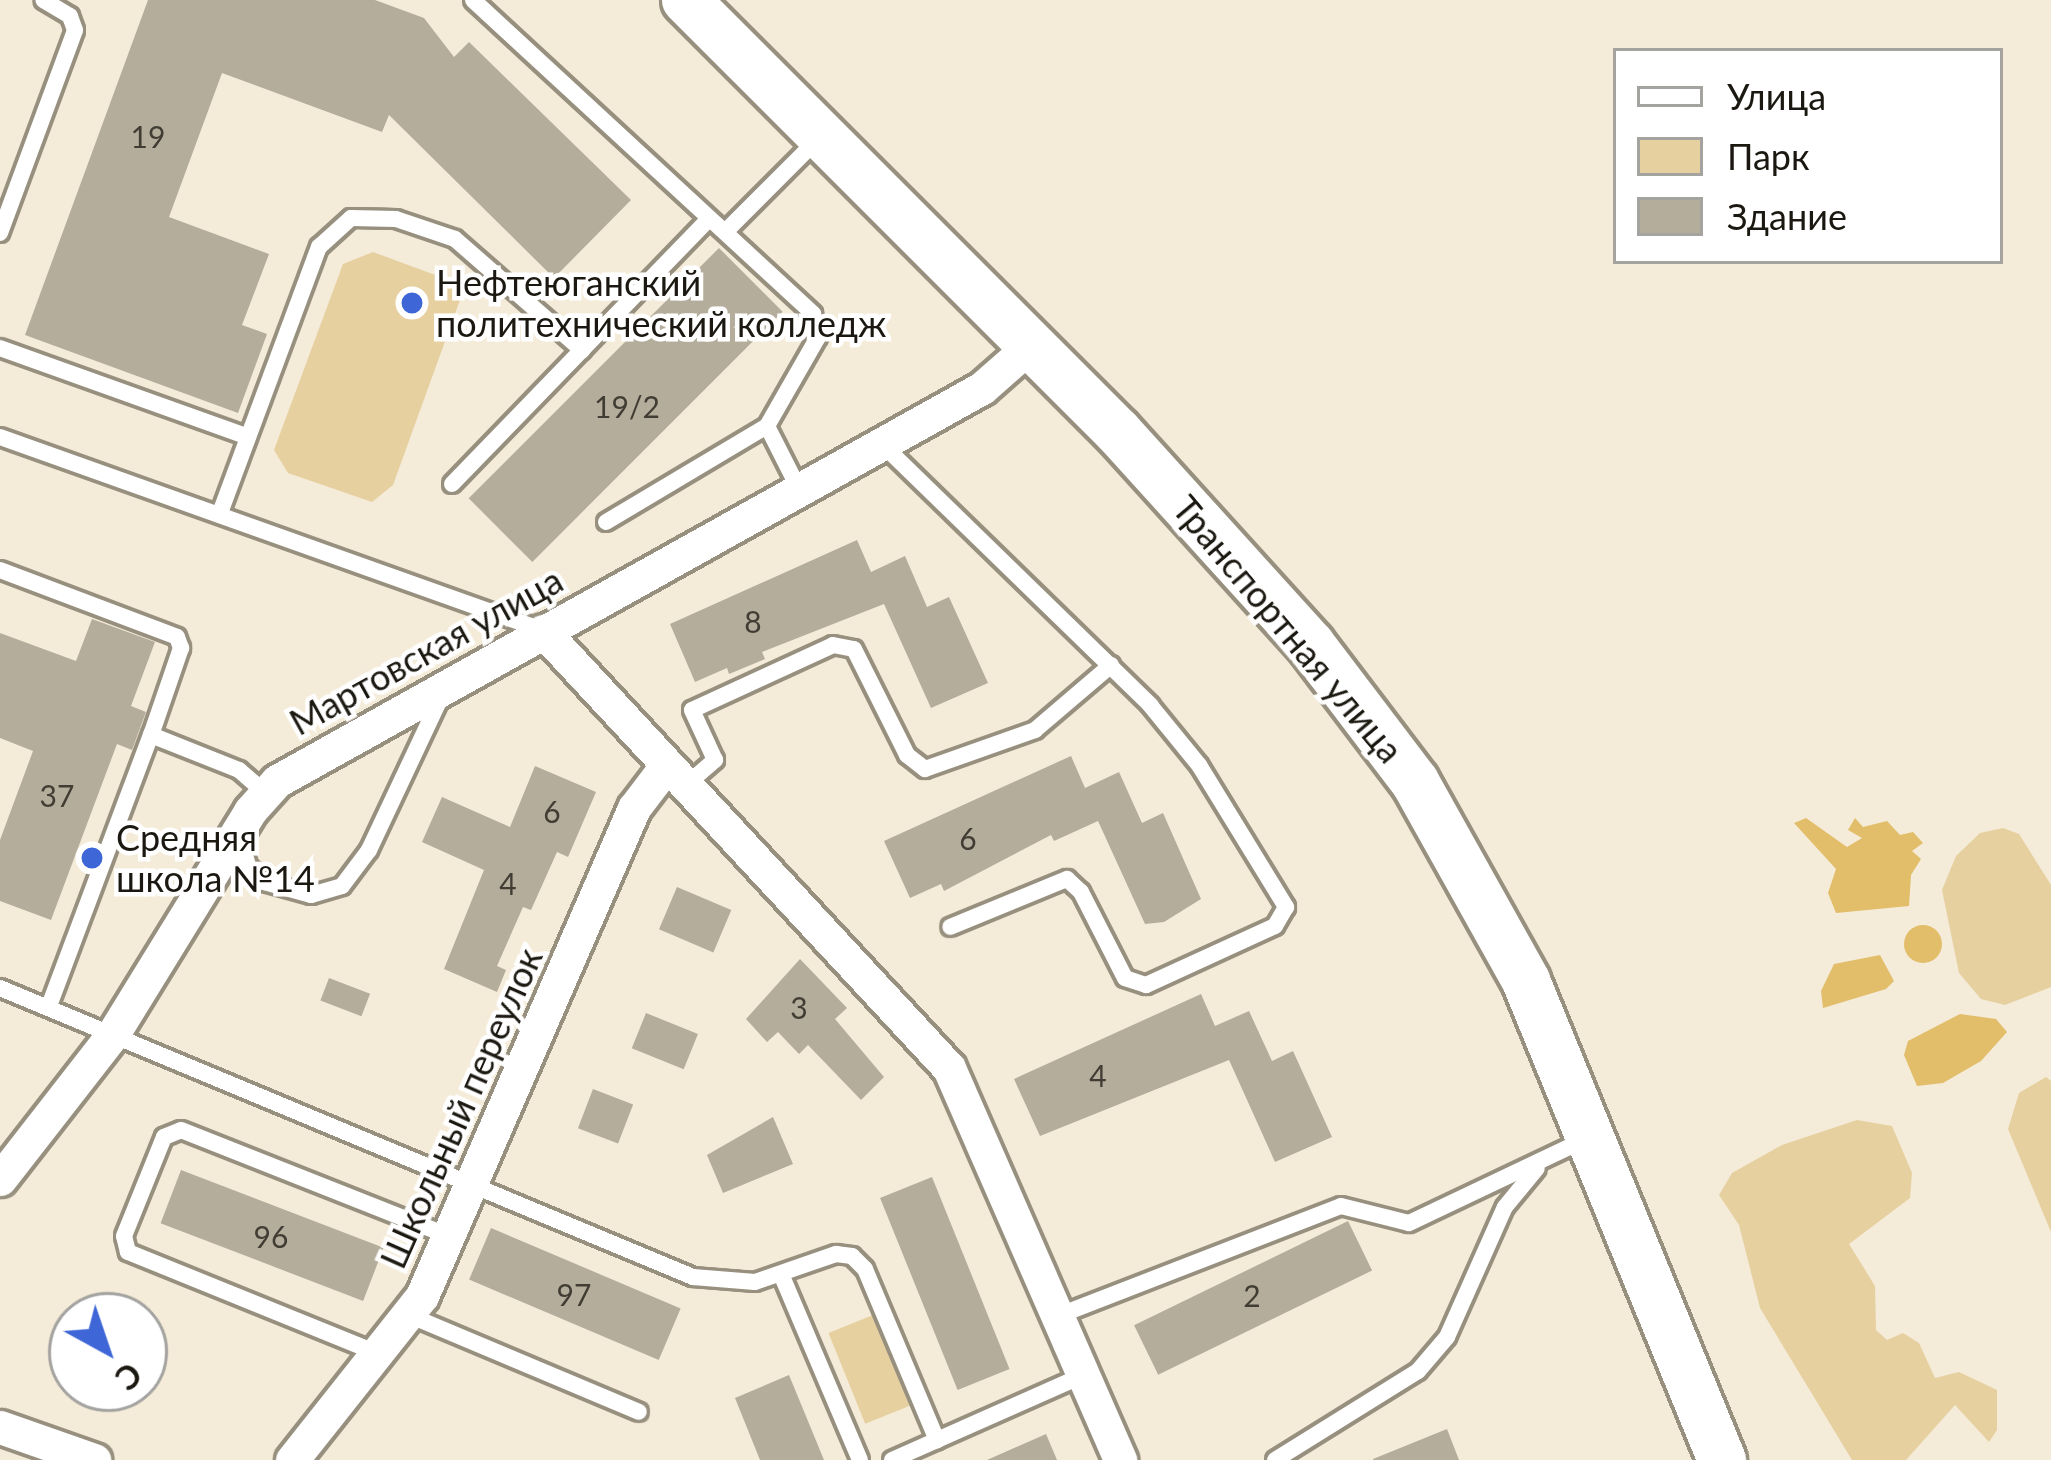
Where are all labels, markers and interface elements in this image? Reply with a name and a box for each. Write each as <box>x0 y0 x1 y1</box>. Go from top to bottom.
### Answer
legend <box>1613 48 2003 264</box>
text: Улица <box>1727 74 1826 118</box>
house number: 19 <box>131 118 165 154</box>
text: Парк <box>1727 134 1810 178</box>
text: Здание <box>1727 194 1847 238</box>
place label: Нефтеюганский политехнический колледж <box>436 260 886 345</box>
marker: Нефтеюганский политехнический колледж <box>399 290 425 316</box>
house number: 19/2 <box>594 388 660 424</box>
street label: Транспортная улица <box>1164 487 1412 771</box>
street label: Мартовская улица <box>282 558 570 744</box>
house number: 8 <box>744 603 762 639</box>
house number: 37 <box>40 777 74 813</box>
house number: 6 <box>543 793 561 829</box>
place label: Средняя школа №14 <box>116 815 315 900</box>
house number: 6 <box>959 820 977 856</box>
marker: Средняя школа №14 <box>79 845 105 871</box>
house number: 4 <box>499 865 517 901</box>
street label: Школьный переулок <box>371 941 551 1275</box>
house number: 3 <box>790 989 808 1025</box>
house number: 4 <box>1089 1057 1107 1093</box>
house number: 96 <box>254 1218 288 1254</box>
house number: 97 <box>557 1276 591 1312</box>
house number: 2 <box>1243 1277 1261 1313</box>
north arrow <box>48 1292 168 1412</box>
text: С <box>108 1355 150 1400</box>

